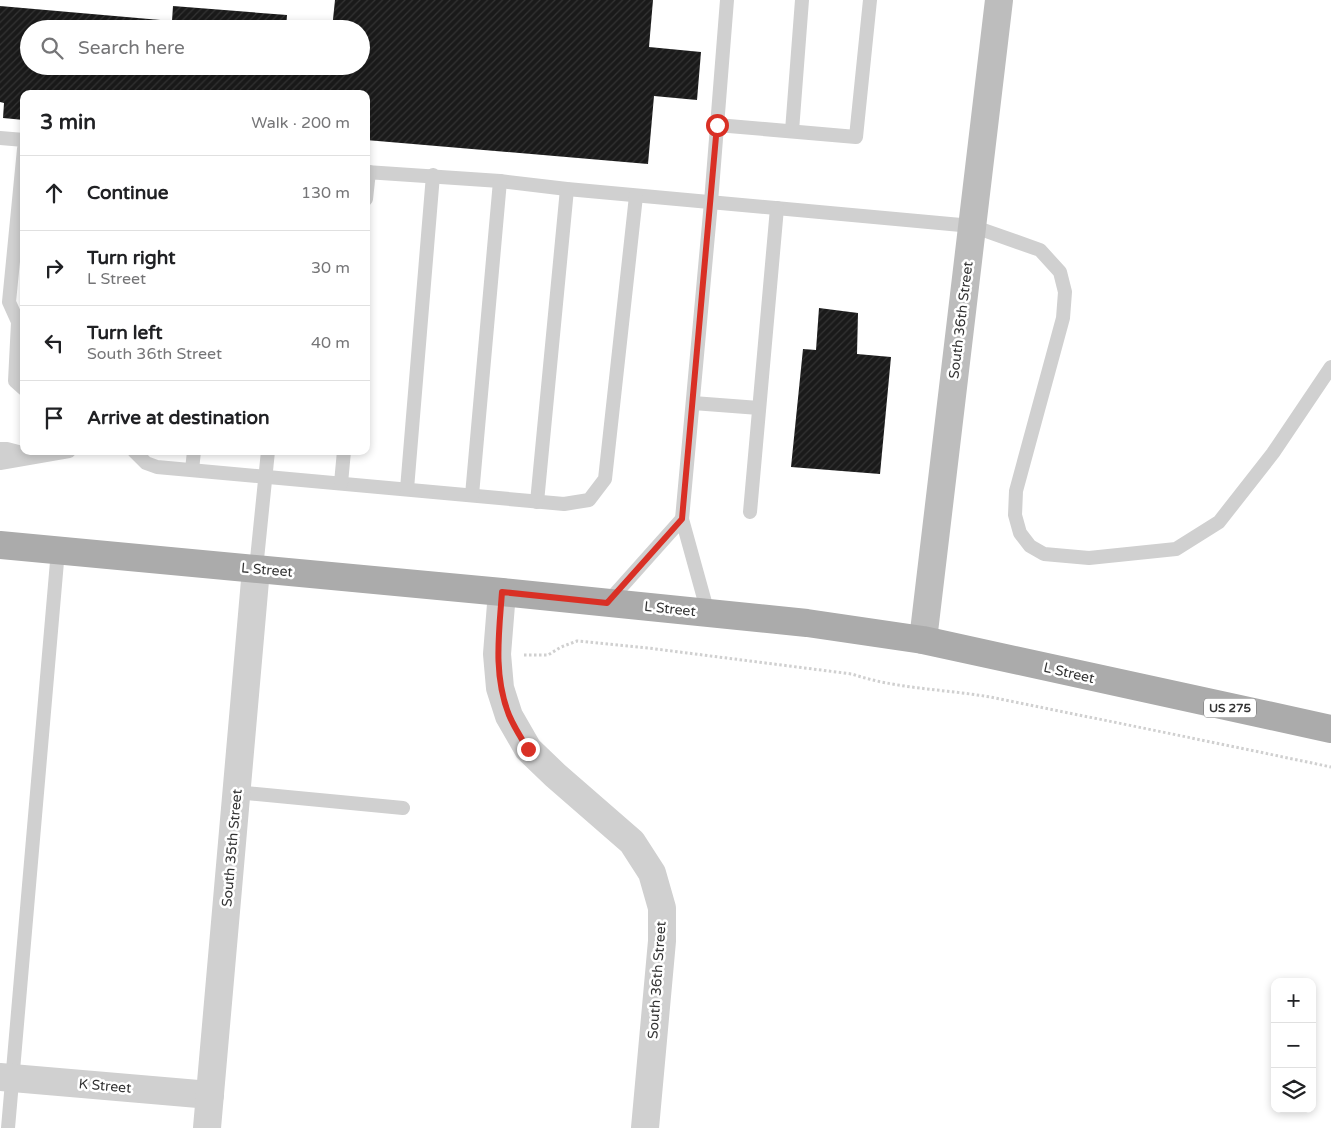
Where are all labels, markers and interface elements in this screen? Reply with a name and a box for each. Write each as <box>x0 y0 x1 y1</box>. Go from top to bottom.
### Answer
search box <box>20 20 370 75</box>
icon: search <box>38 34 66 62</box>
text: Search here <box>78 37 185 59</box>
text: 3 min <box>40 110 96 135</box>
text: Walk · 200 m <box>251 113 350 133</box>
route start <box>706 114 729 137</box>
icon: ahead <box>40 179 68 207</box>
text: Continue <box>87 182 169 204</box>
text: 130 m <box>301 183 350 203</box>
text: Turn right <box>87 247 175 269</box>
icon: right <box>40 254 68 282</box>
text: 30 m <box>311 258 350 278</box>
street label: South 36th Street <box>945 260 977 380</box>
text: L Street <box>87 269 146 289</box>
text: Turn left <box>87 322 163 344</box>
icon: left <box>40 329 68 357</box>
text: 40 m <box>311 333 350 353</box>
text: South 36th Street <box>87 344 222 364</box>
icon: arrive <box>40 404 68 432</box>
text: Arrive at destination <box>87 407 270 429</box>
street label: L Street <box>240 559 294 581</box>
street label: L Street <box>643 598 697 620</box>
street label: L Street <box>1042 659 1097 687</box>
road number: US 275 <box>1204 698 1256 718</box>
route end <box>517 738 540 761</box>
street label: South 35th Street <box>218 788 246 908</box>
street label: South 36th Street <box>644 920 670 1040</box>
map controls <box>1271 978 1316 1113</box>
button: + <box>1271 978 1316 1023</box>
button: − <box>1271 1023 1316 1068</box>
button: layers <box>1271 1068 1316 1113</box>
street label: K Street <box>78 1075 133 1097</box>

